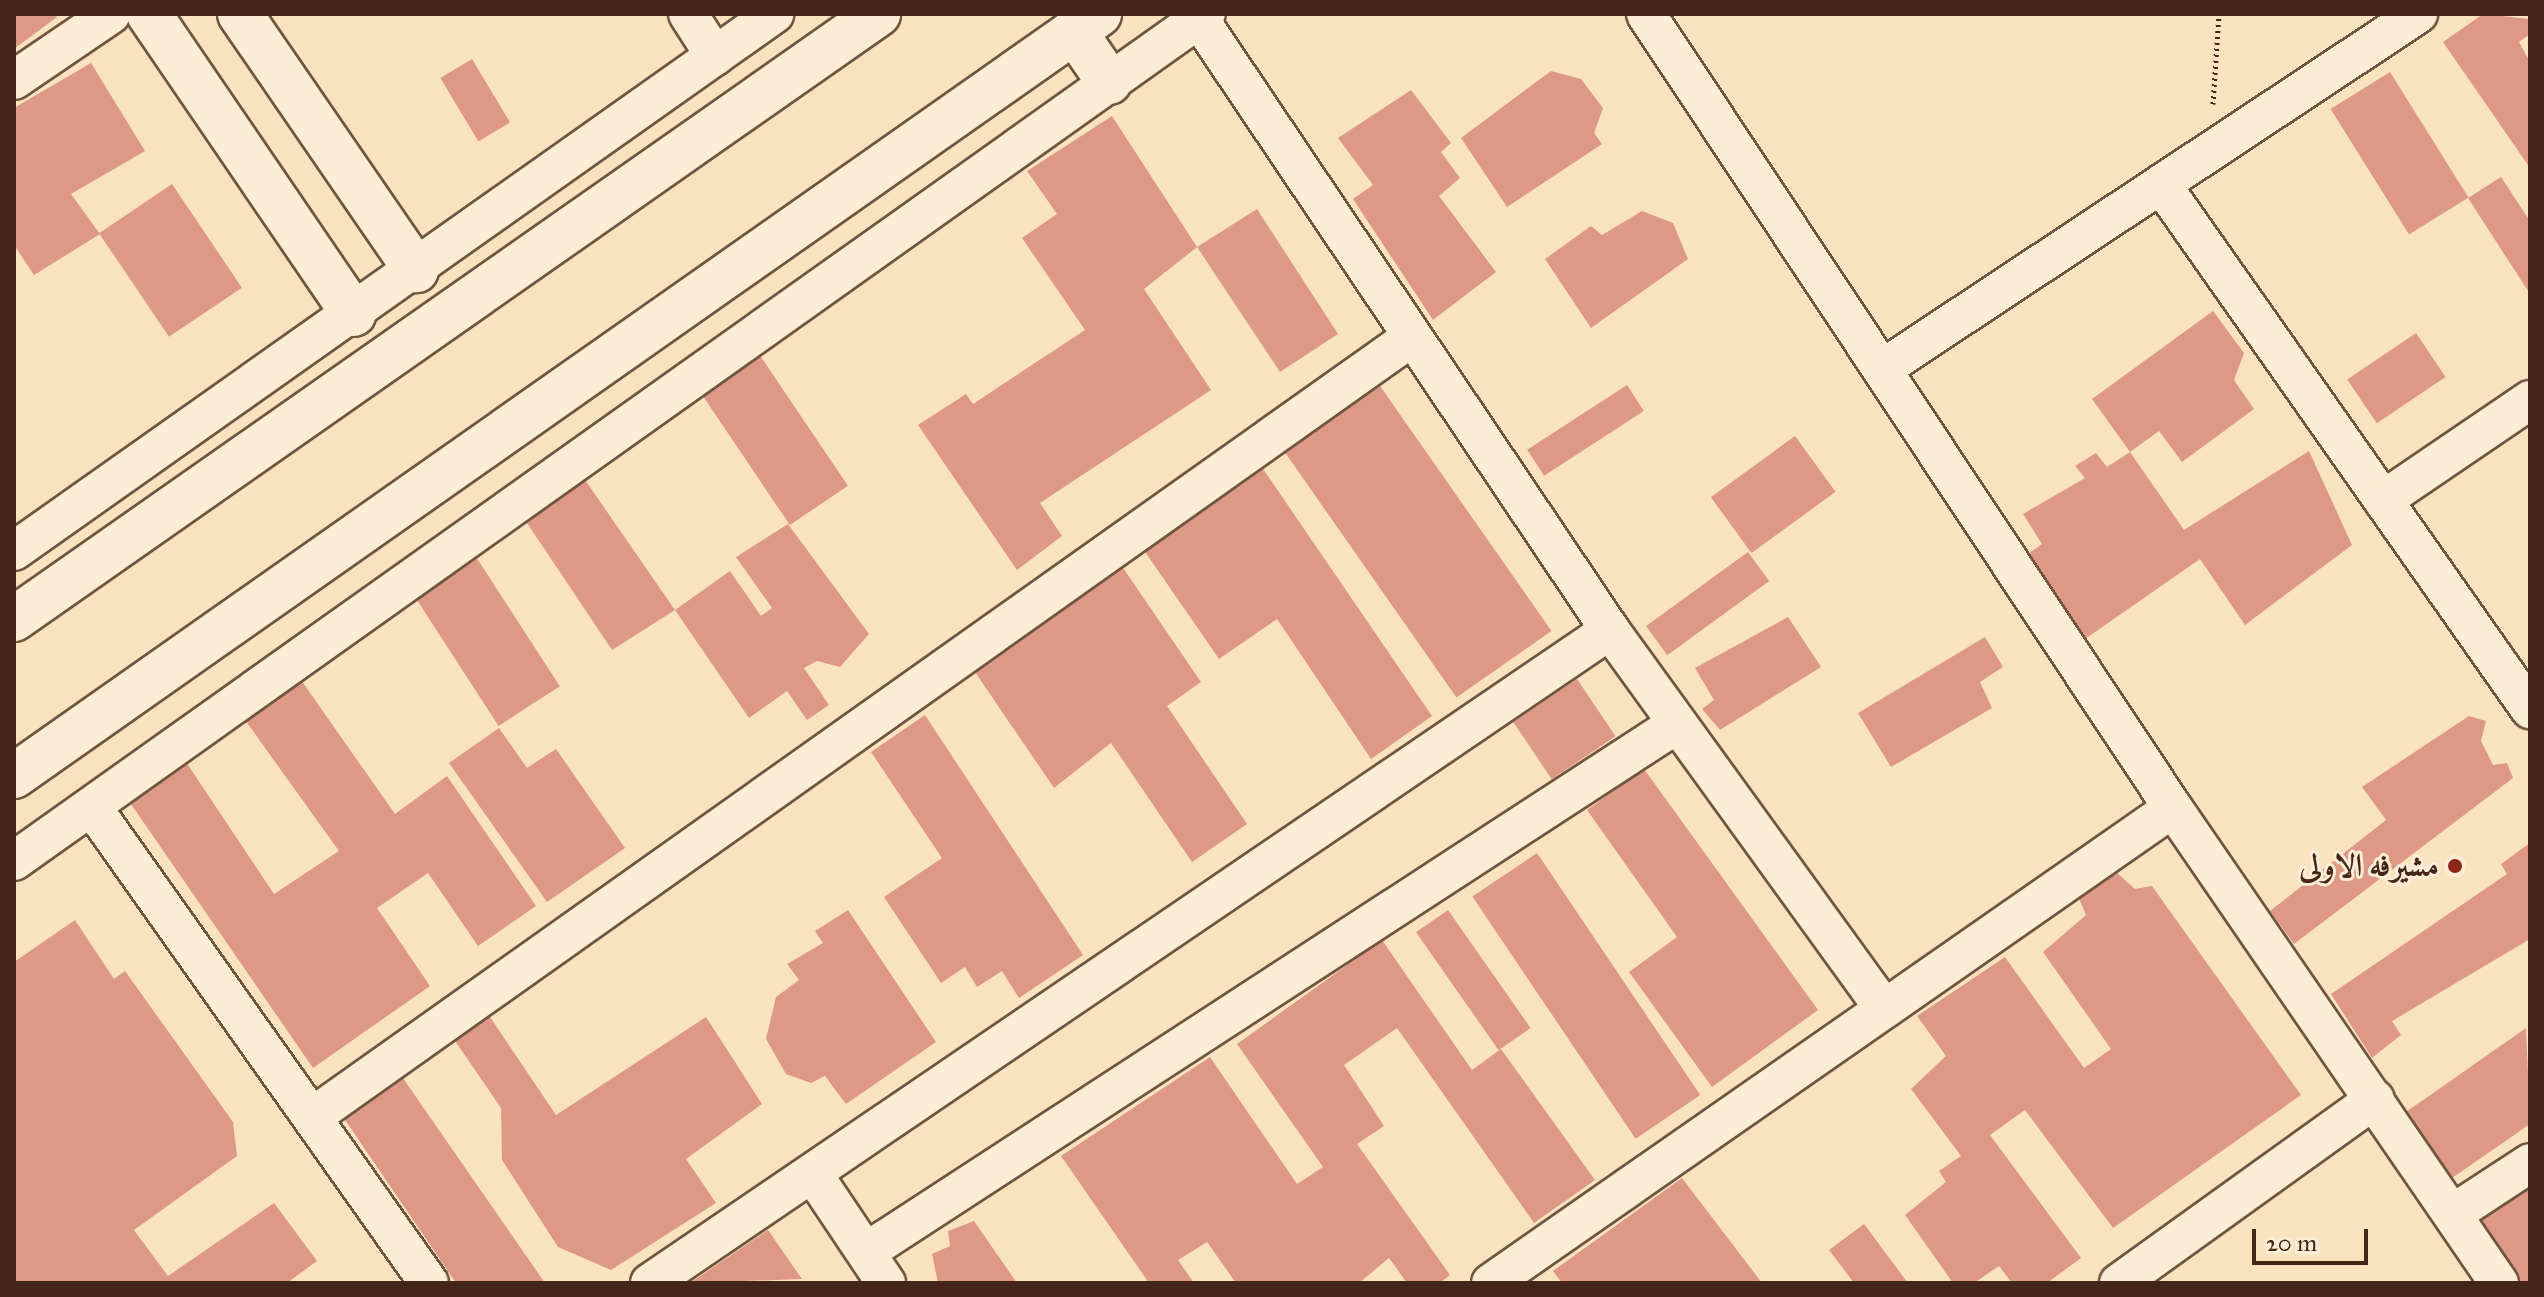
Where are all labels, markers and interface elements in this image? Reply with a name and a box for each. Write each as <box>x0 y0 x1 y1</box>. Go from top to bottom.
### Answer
place label: مشيرفه الاولى <box>2299 847 2439 885</box>
marker: مشيرفه الاولى <box>2446 857 2464 875</box>
scale bar <box>2256 1213 2372 1263</box>
text: 20 m <box>2266 1228 2317 1258</box>

